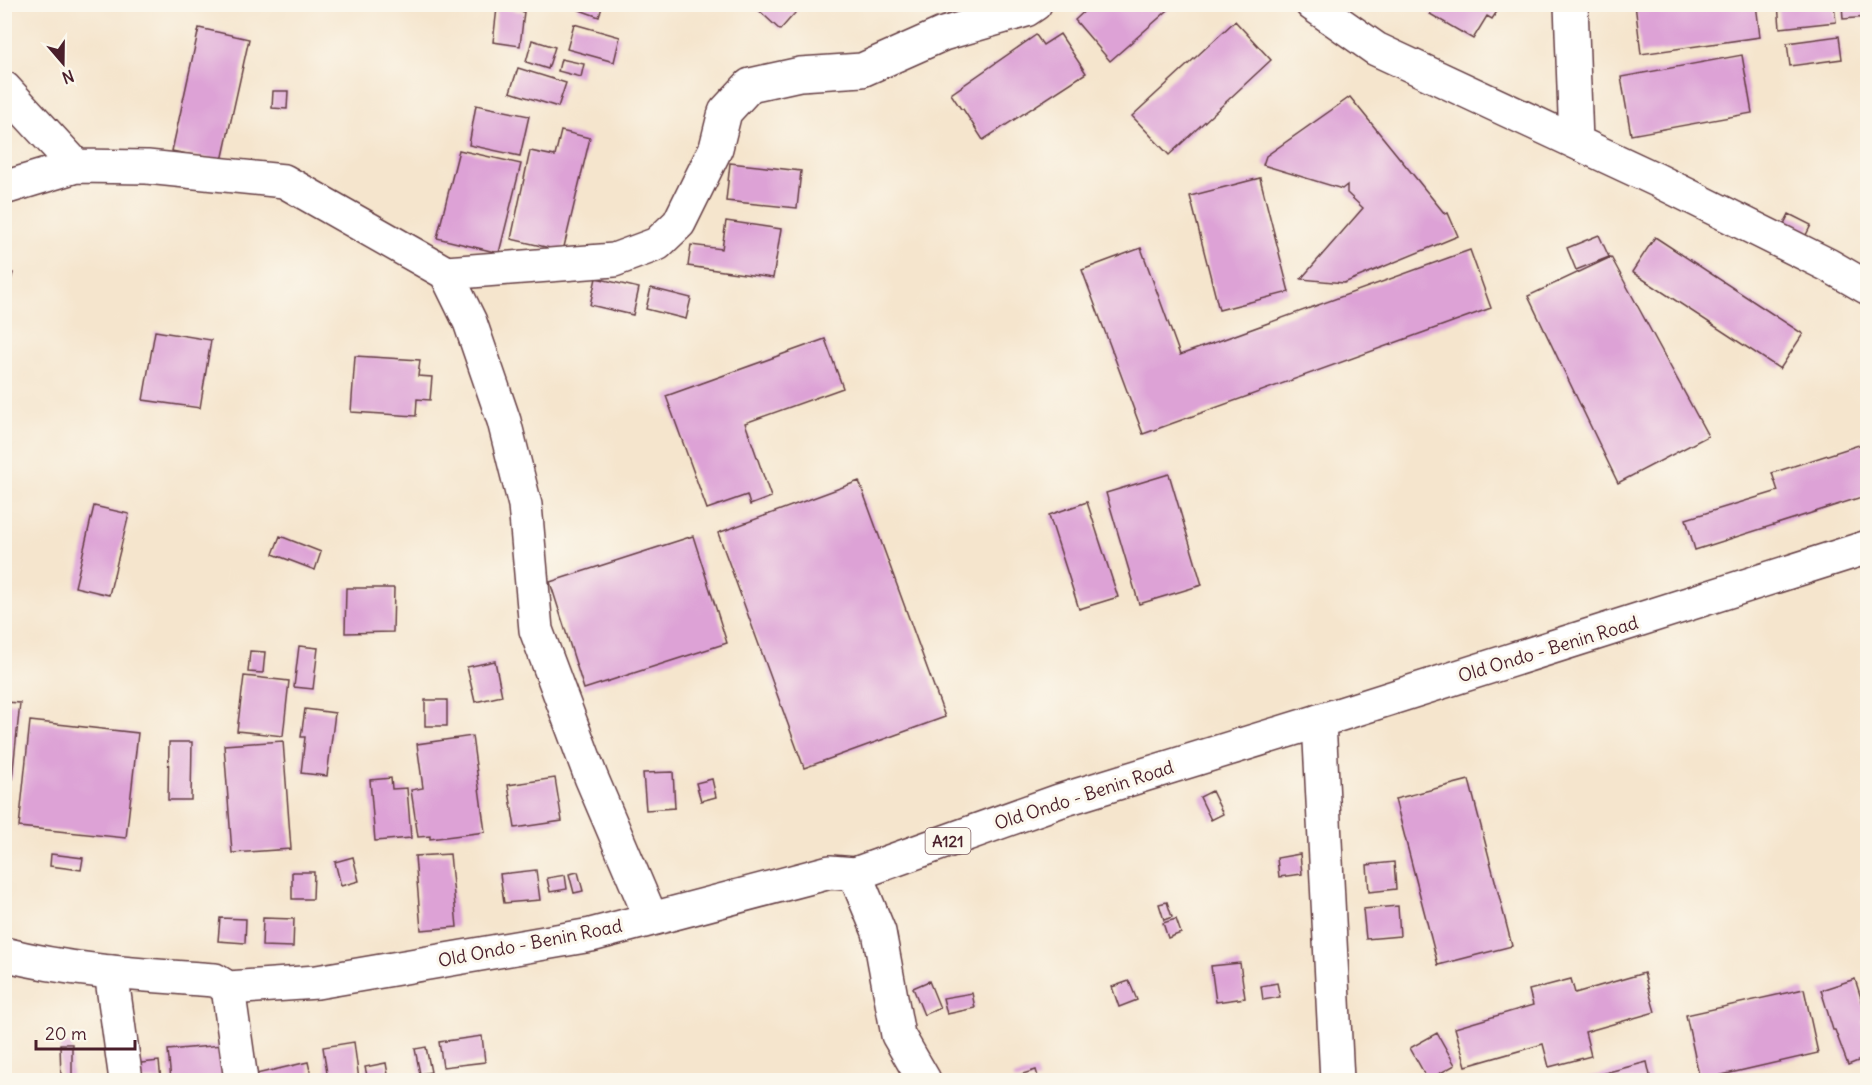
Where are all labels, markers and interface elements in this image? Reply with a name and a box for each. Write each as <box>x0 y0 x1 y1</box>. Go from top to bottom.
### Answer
north arrow <box>33 33 93 93</box>
text: N <box>60 66 77 88</box>
street label: Old Ondo - Benin Road <box>1455 611 1641 687</box>
street label: Old Ondo - Benin Road <box>992 755 1177 835</box>
road number: A121 <box>926 828 970 854</box>
street label: Old Ondo - Benin Road <box>436 914 624 972</box>
scale bar <box>36 1013 135 1051</box>
text: 20 m <box>45 1022 87 1045</box>

